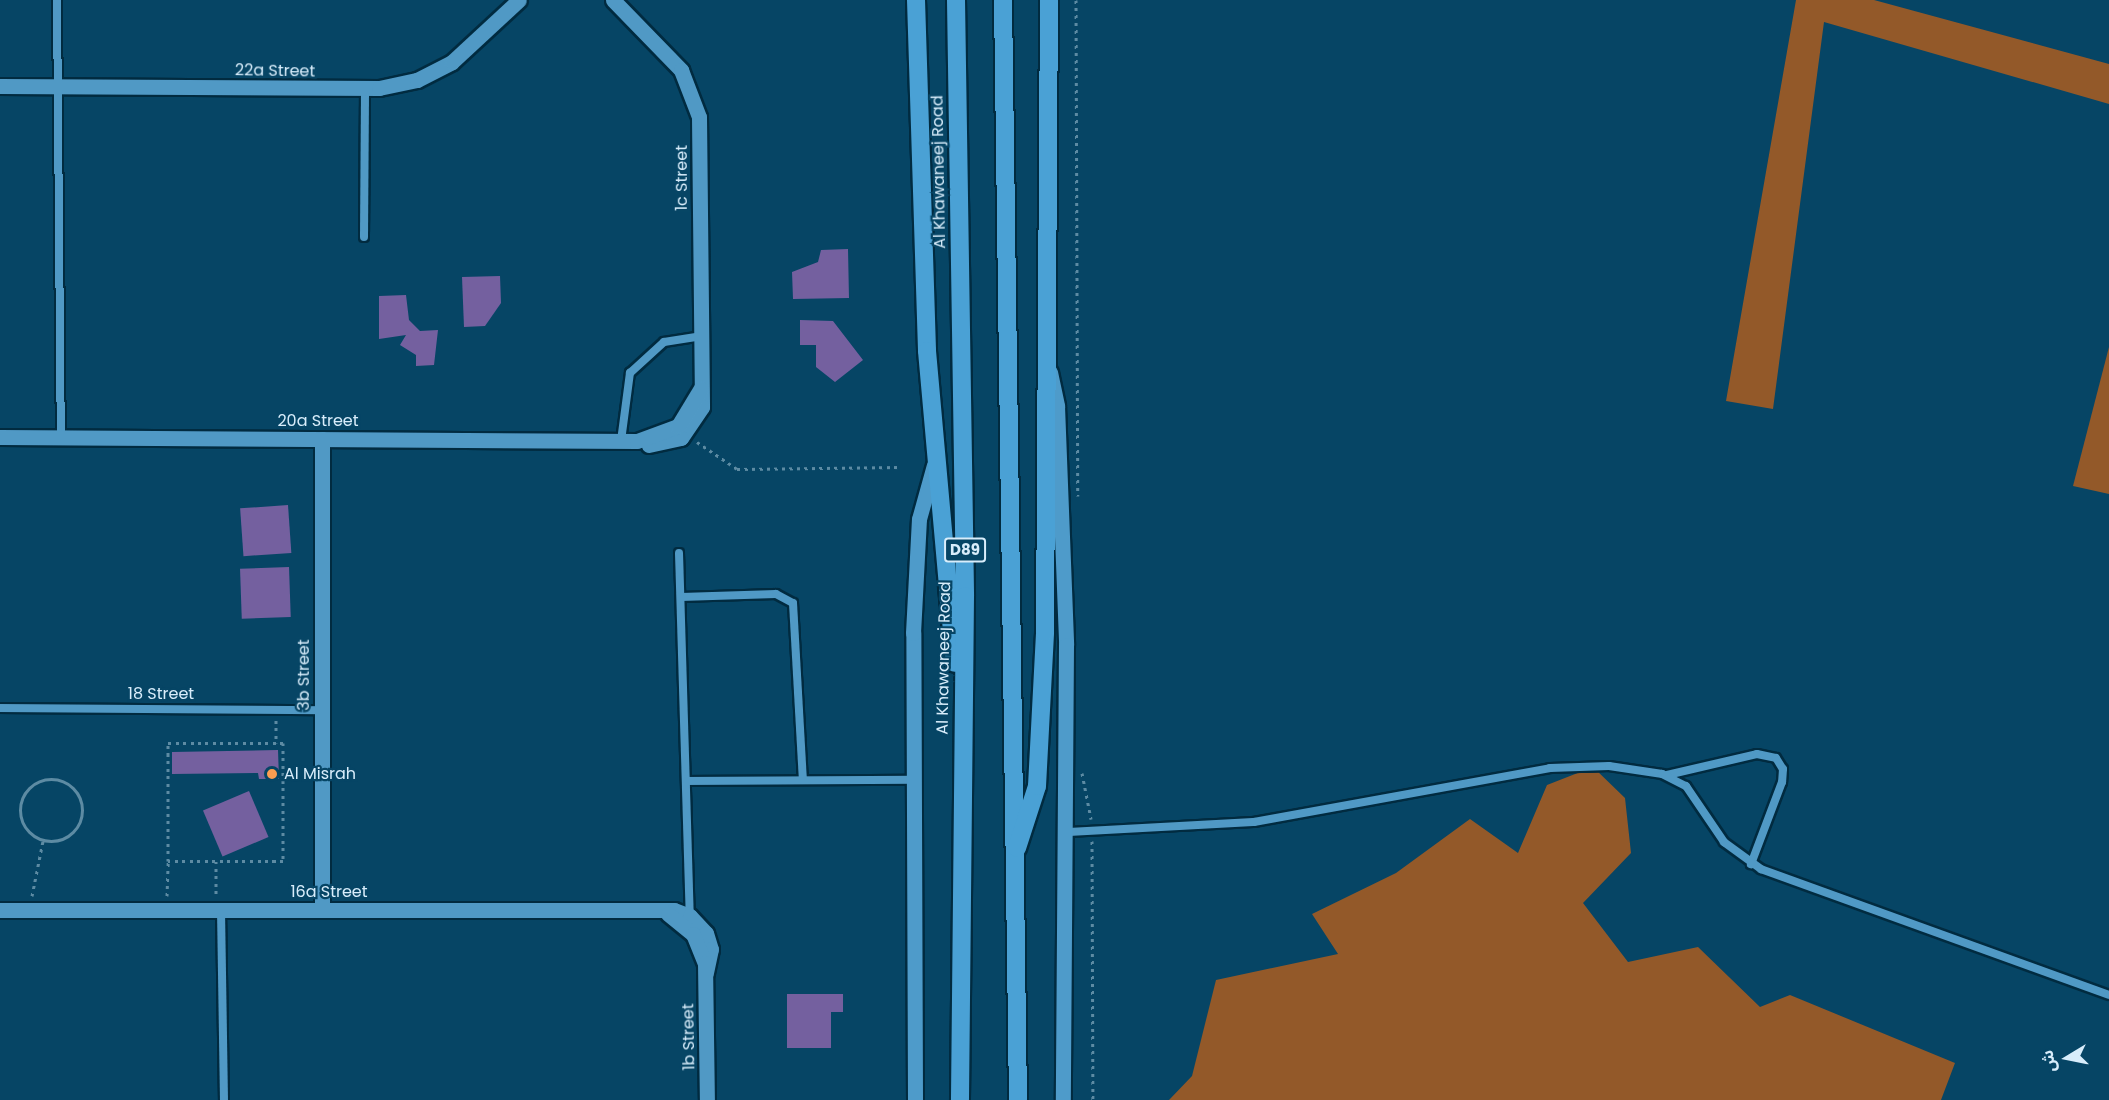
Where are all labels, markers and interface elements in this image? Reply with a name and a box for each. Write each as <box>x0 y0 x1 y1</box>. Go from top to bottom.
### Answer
street label: 22a Street <box>235 61 315 81</box>
street label: Al Khawaneej Road <box>928 95 950 249</box>
street label: 1c Street <box>672 145 692 211</box>
street label: 20a Street <box>277 411 359 431</box>
road number: D89 <box>944 538 986 562</box>
street label: Al Khawaneej Road <box>933 581 955 735</box>
street label: 3b Street <box>294 639 314 711</box>
street label: 18 Street <box>128 684 194 704</box>
place label: Al Misrah <box>284 764 356 784</box>
marker: Al Misrah <box>265 767 279 781</box>
street label: 16a Street <box>290 882 368 902</box>
street label: 1b Street <box>679 1003 699 1071</box>
north arrow <box>2037 1028 2097 1088</box>
text: ش <box>2036 1048 2062 1074</box>

